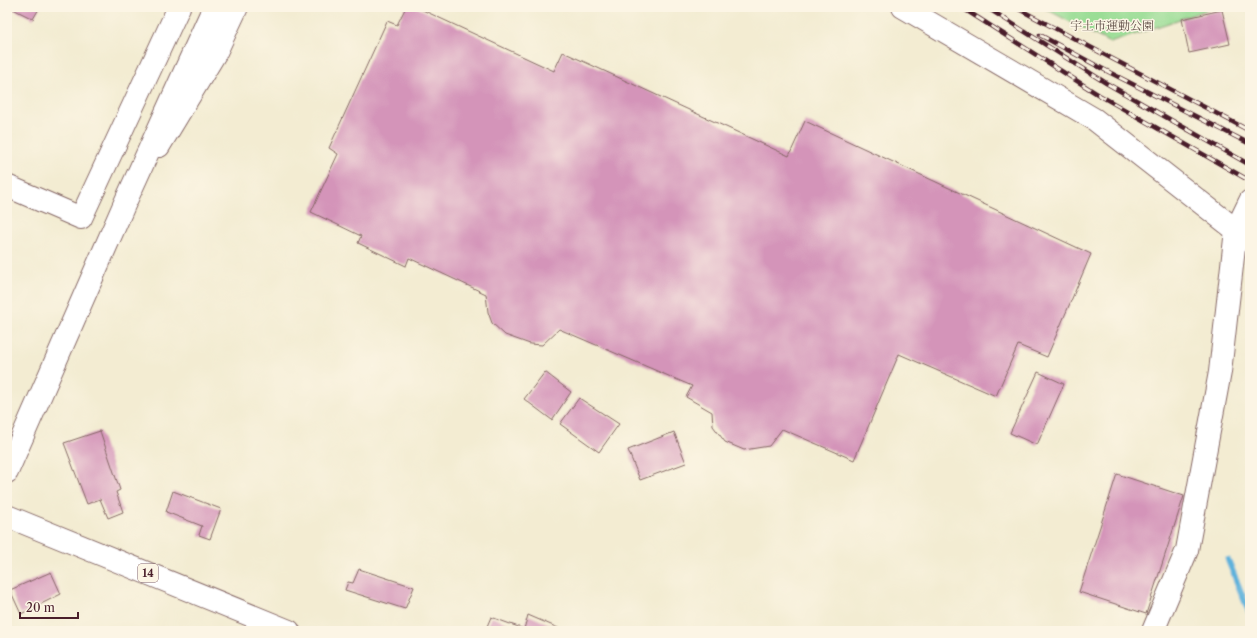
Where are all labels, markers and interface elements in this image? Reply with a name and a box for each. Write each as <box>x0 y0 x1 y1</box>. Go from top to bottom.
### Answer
park label: 宇土市運動公園 <box>1070 18 1154 33</box>
road number: 14 <box>138 564 158 582</box>
scale bar <box>20 594 78 620</box>
text: 20 m <box>26 600 55 615</box>

